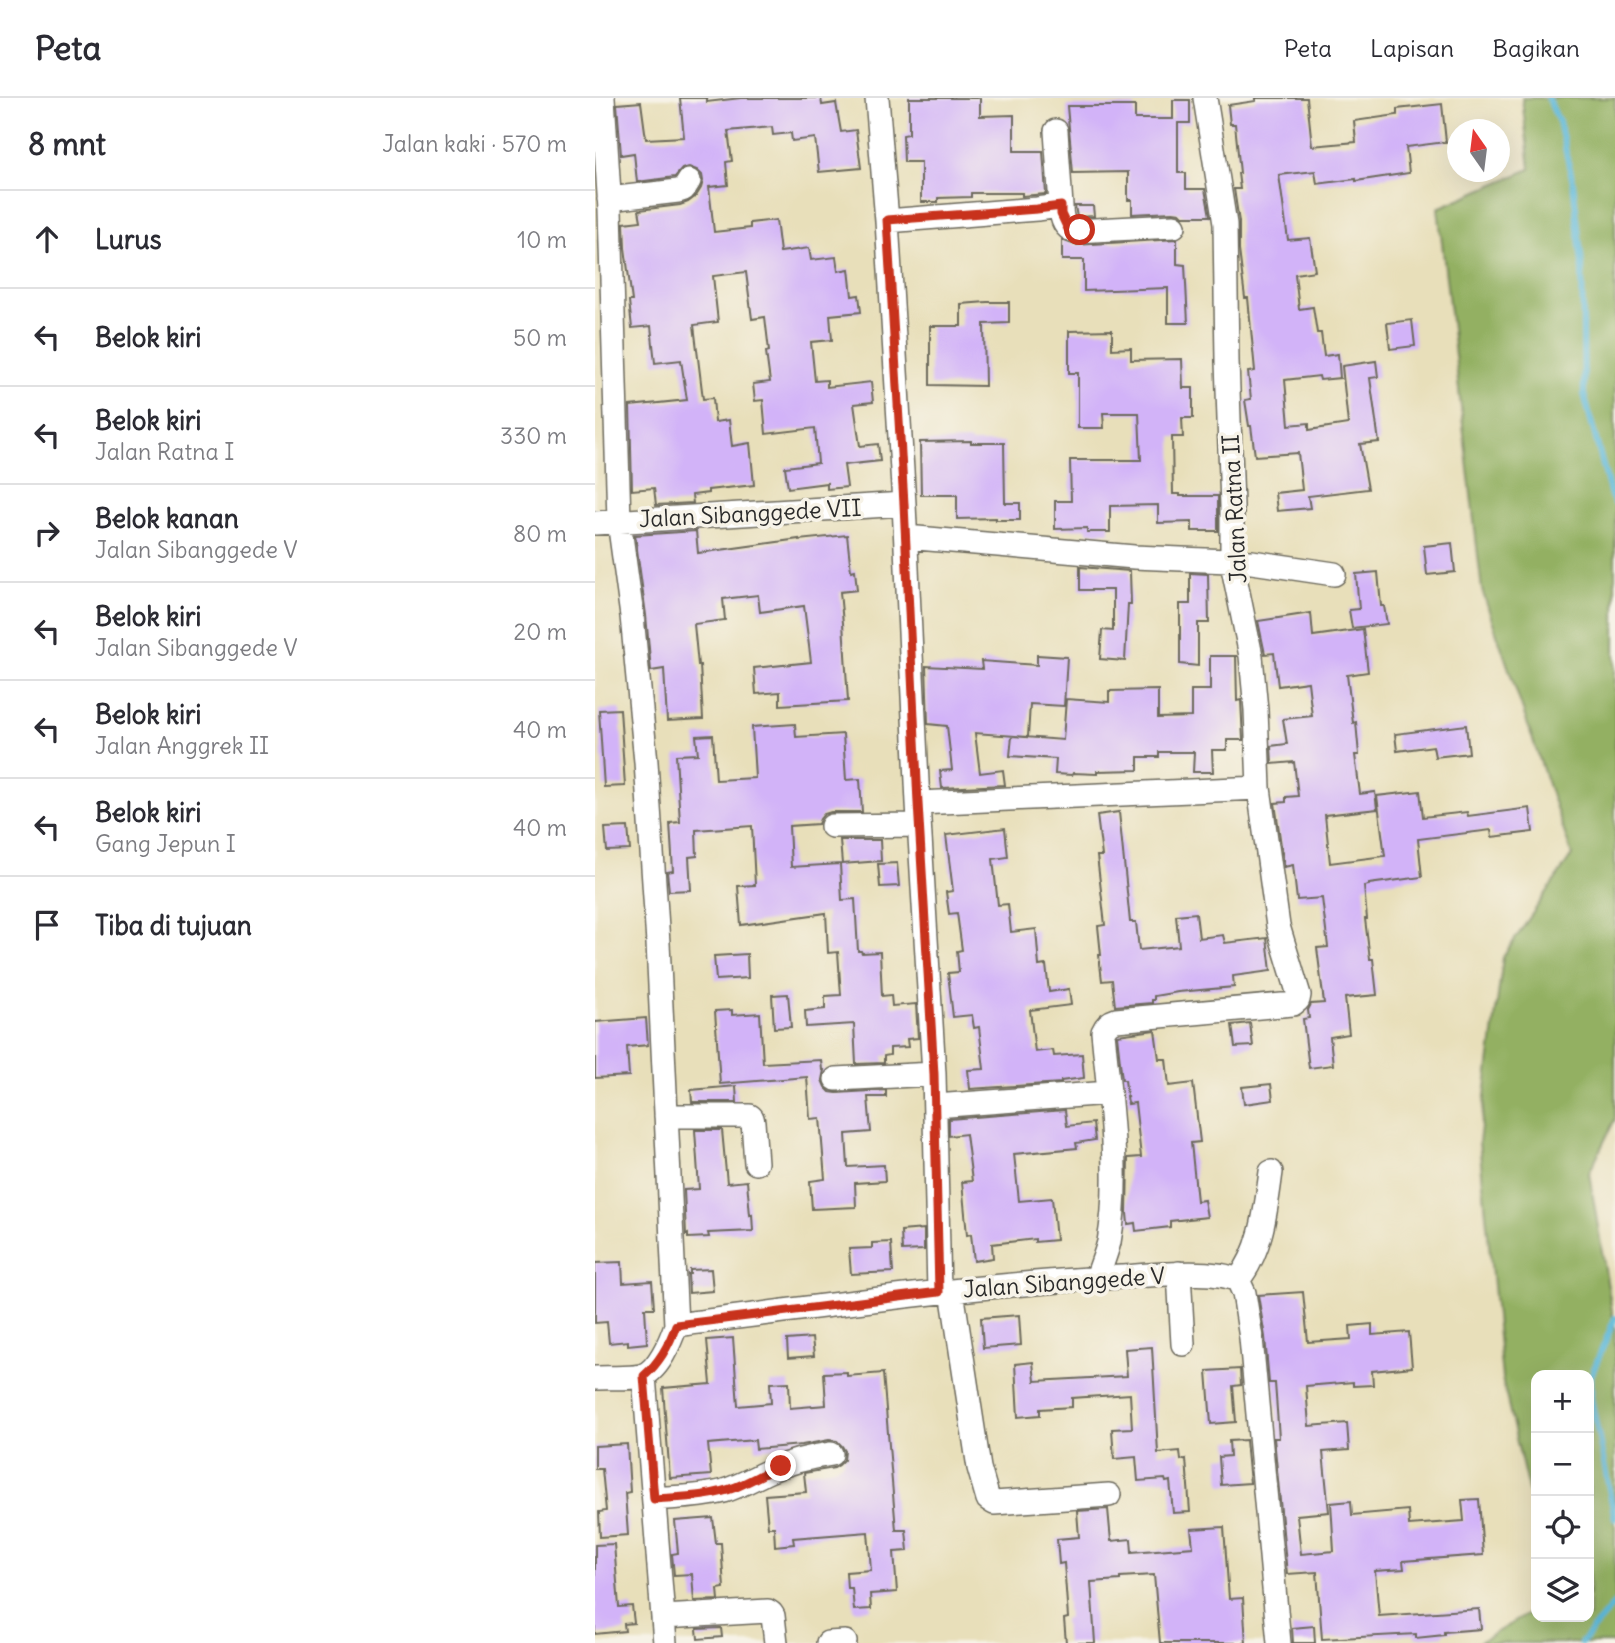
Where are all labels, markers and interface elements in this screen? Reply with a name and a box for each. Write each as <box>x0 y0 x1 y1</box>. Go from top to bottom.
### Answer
text: Peta <box>35 27 101 69</box>
text: Peta <box>1284 33 1332 63</box>
text: Lapisan <box>1370 33 1454 63</box>
text: Bagikan <box>1492 33 1580 63</box>
north arrow <box>1447 119 1510 182</box>
text: 8 mnt <box>28 125 106 163</box>
text: Jalan kaki · 570 m <box>382 129 567 158</box>
route start <box>1064 214 1095 245</box>
icon: ahead <box>28 220 66 258</box>
text: Lurus <box>95 223 162 256</box>
text: 10 m <box>517 225 567 254</box>
icon: left <box>28 318 66 356</box>
text: Belok kiri <box>95 321 201 354</box>
text: 50 m <box>513 323 567 352</box>
text: Belok kiri <box>95 404 201 437</box>
icon: left <box>28 416 66 454</box>
text: 330 m <box>500 421 567 450</box>
street label: Jalan Ratna II <box>1216 434 1252 584</box>
text: Jalan Ratna I <box>95 437 234 466</box>
street label: Jalan Sibanggede VII <box>638 493 862 533</box>
text: Belok kanan <box>95 502 239 535</box>
icon: right <box>28 514 66 552</box>
text: 80 m <box>513 519 567 548</box>
text: Jalan Sibanggede V <box>95 535 298 564</box>
text: Belok kiri <box>95 600 201 633</box>
icon: left <box>28 612 66 650</box>
text: 20 m <box>514 617 567 646</box>
text: Jalan Sibanggede V <box>95 633 298 662</box>
text: Belok kiri <box>95 698 201 731</box>
icon: left <box>28 710 66 748</box>
text: 40 m <box>513 715 567 744</box>
text: Jalan Anggrek II <box>95 731 269 760</box>
text: Belok kiri <box>95 796 201 829</box>
icon: left <box>28 808 66 846</box>
text: 40 m <box>513 813 567 842</box>
text: Gang Jepun I <box>95 829 236 858</box>
icon: arrive <box>28 906 66 944</box>
text: Tiba di tujuan <box>95 909 252 942</box>
street label: Jalan Sibanggede V <box>962 1260 1166 1304</box>
map controls <box>1531 1370 1594 1622</box>
button: + <box>1531 1370 1594 1433</box>
button: − <box>1531 1433 1594 1496</box>
route end <box>765 1450 796 1481</box>
button: locate <box>1531 1496 1594 1559</box>
button: layers <box>1531 1559 1594 1622</box>

